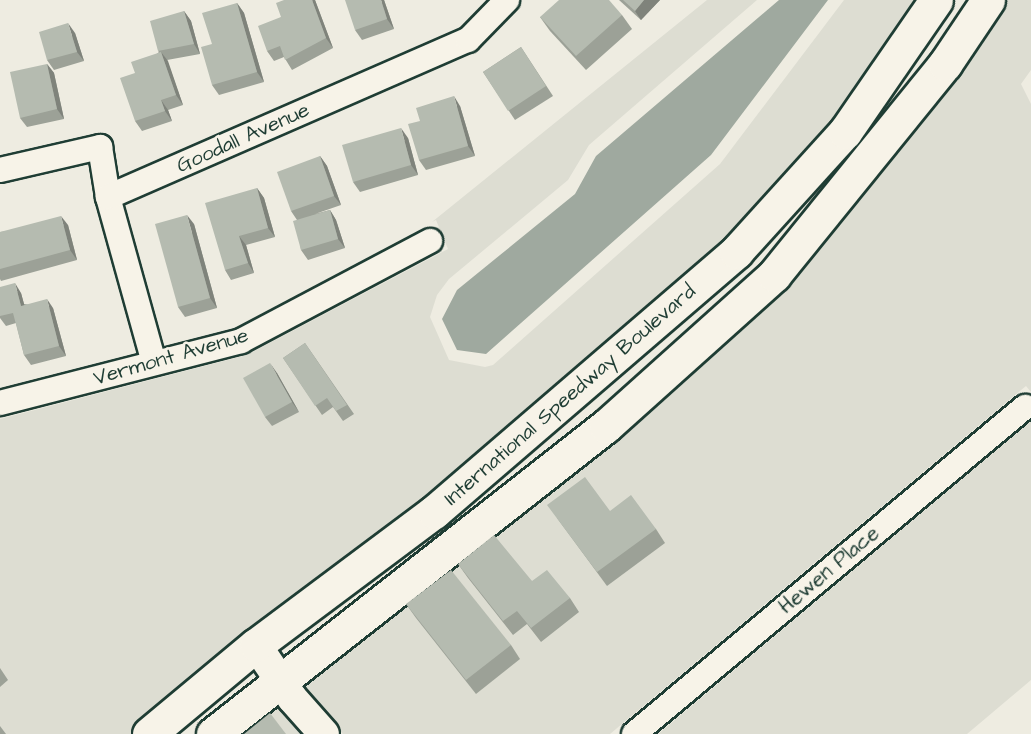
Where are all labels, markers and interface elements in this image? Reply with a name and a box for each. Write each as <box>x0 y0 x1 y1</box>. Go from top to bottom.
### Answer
street label: Goodall Avenue <box>173 97 313 179</box>
street label: International Speedway Boulevard <box>439 279 701 511</box>
street label: Vermont Avenue <box>91 323 251 391</box>
street label: Hewen Place <box>774 521 884 619</box>

